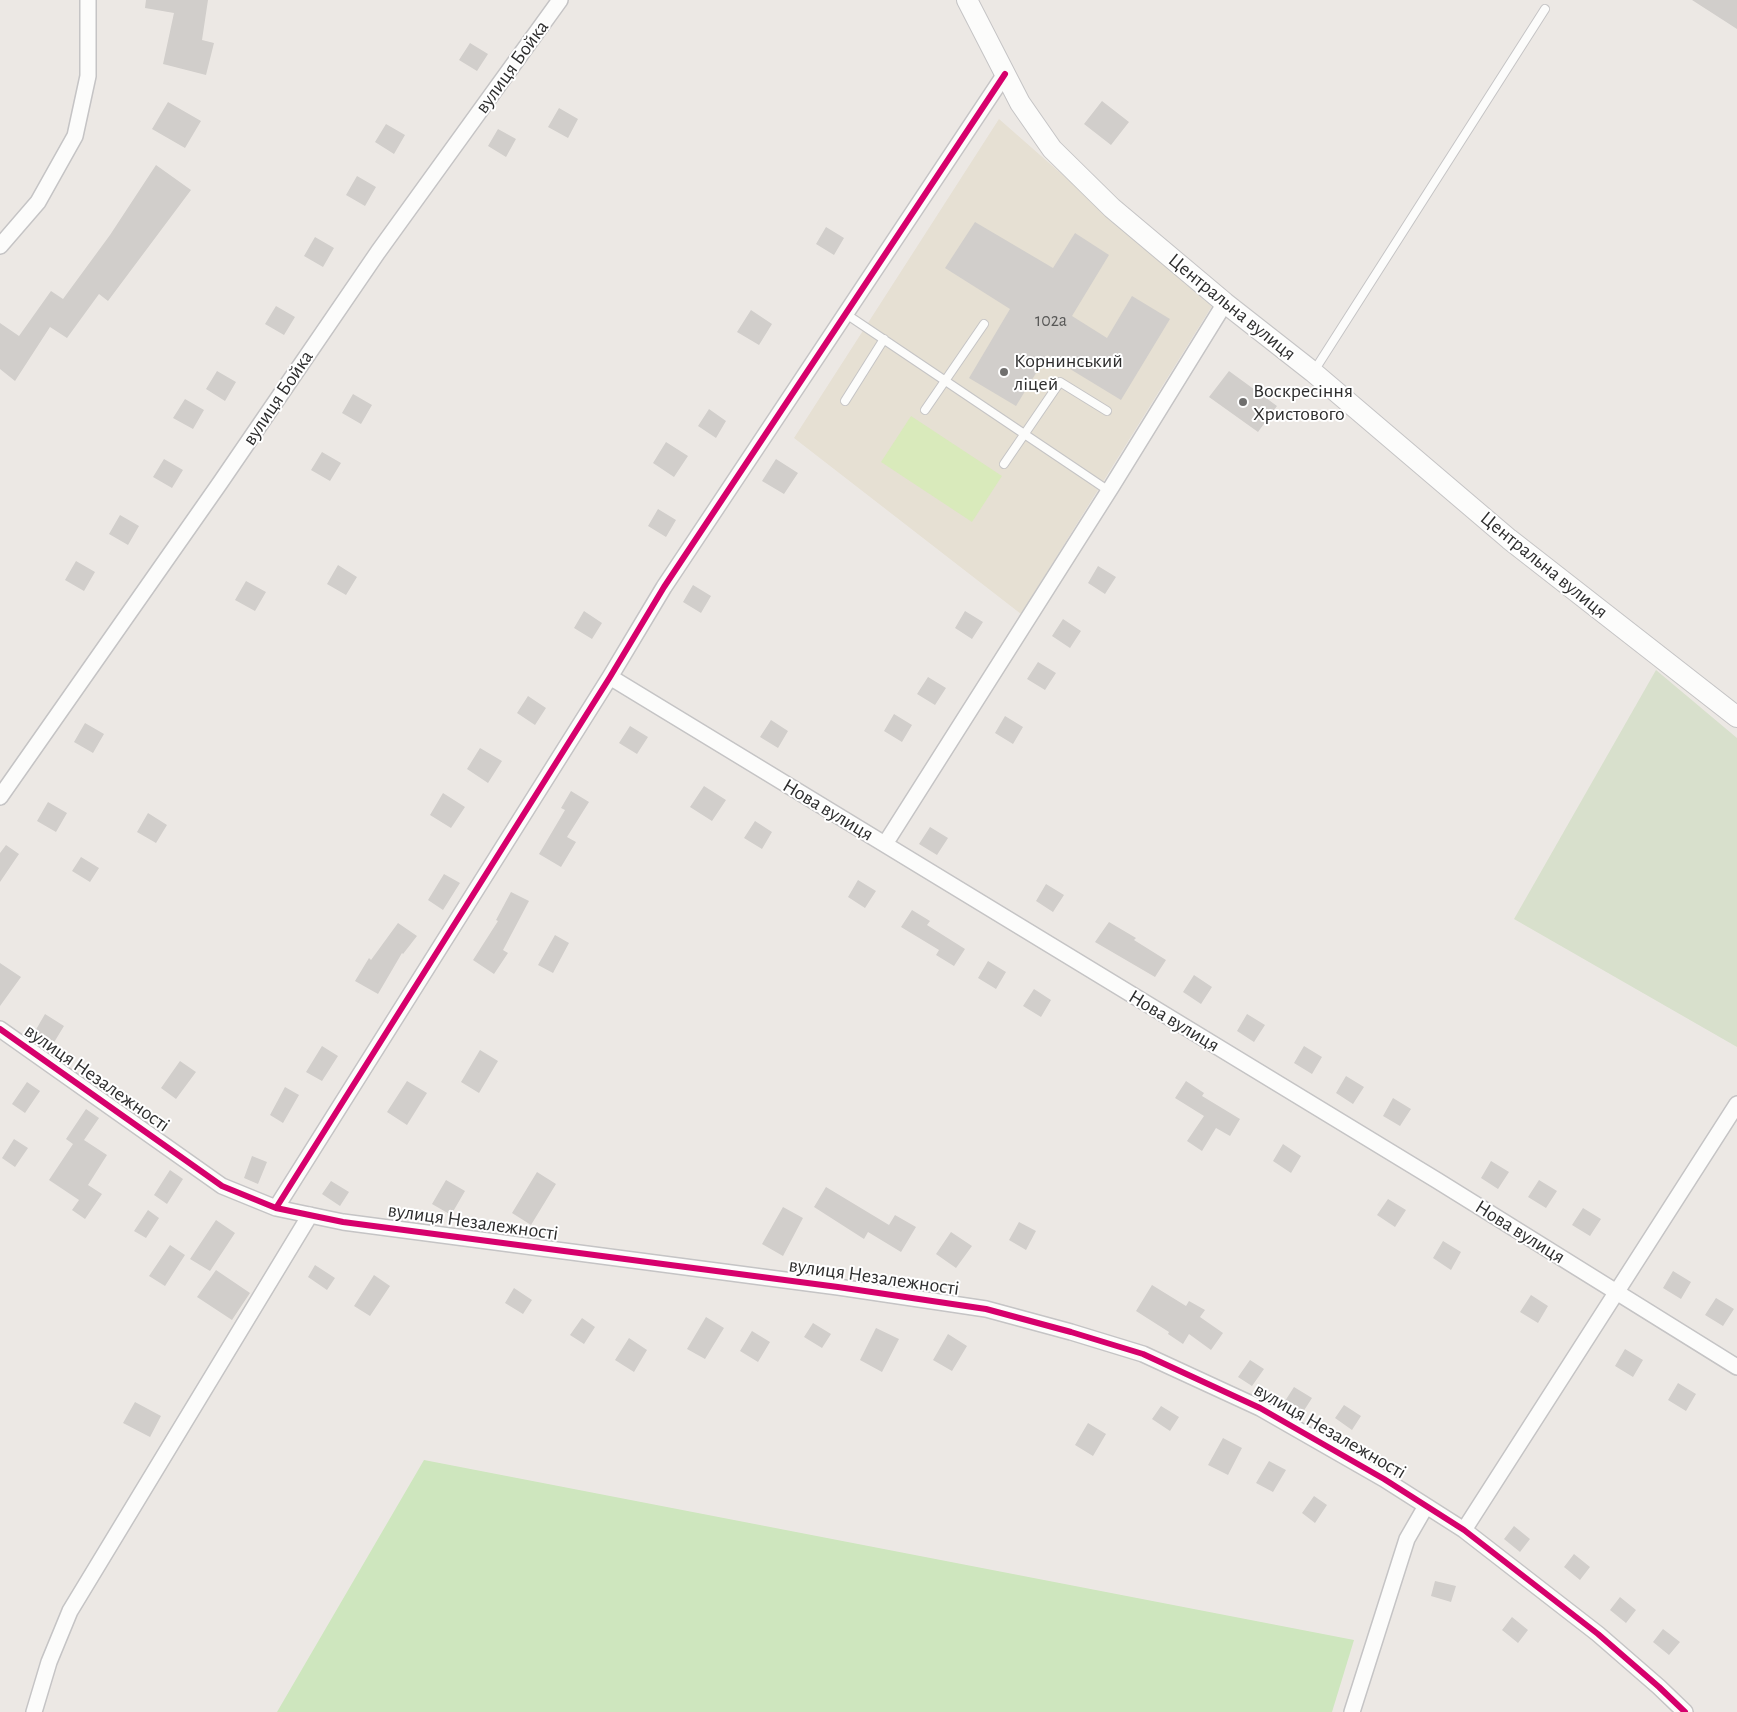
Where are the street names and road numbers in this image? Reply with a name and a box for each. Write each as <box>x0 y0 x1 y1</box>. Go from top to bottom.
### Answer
street label: вулиця Бойка <box>470 16 554 118</box>
street label: Центральна вулиця <box>1163 248 1301 366</box>
street label: вулиця Бойка <box>237 346 319 450</box>
street label: Центральна вулиця <box>1475 506 1613 624</box>
street label: Нова вулиця <box>778 773 878 847</box>
street label: Нова вулиця <box>1124 984 1224 1058</box>
street label: вулиця Незалежності <box>20 1019 174 1137</box>
street label: Нова вулиця <box>1470 1195 1570 1269</box>
street label: вулиця Незалежності <box>386 1198 560 1246</box>
street label: вулиця Незалежності <box>787 1253 961 1301</box>
street label: вулиця Незалежності <box>1249 1378 1411 1484</box>

